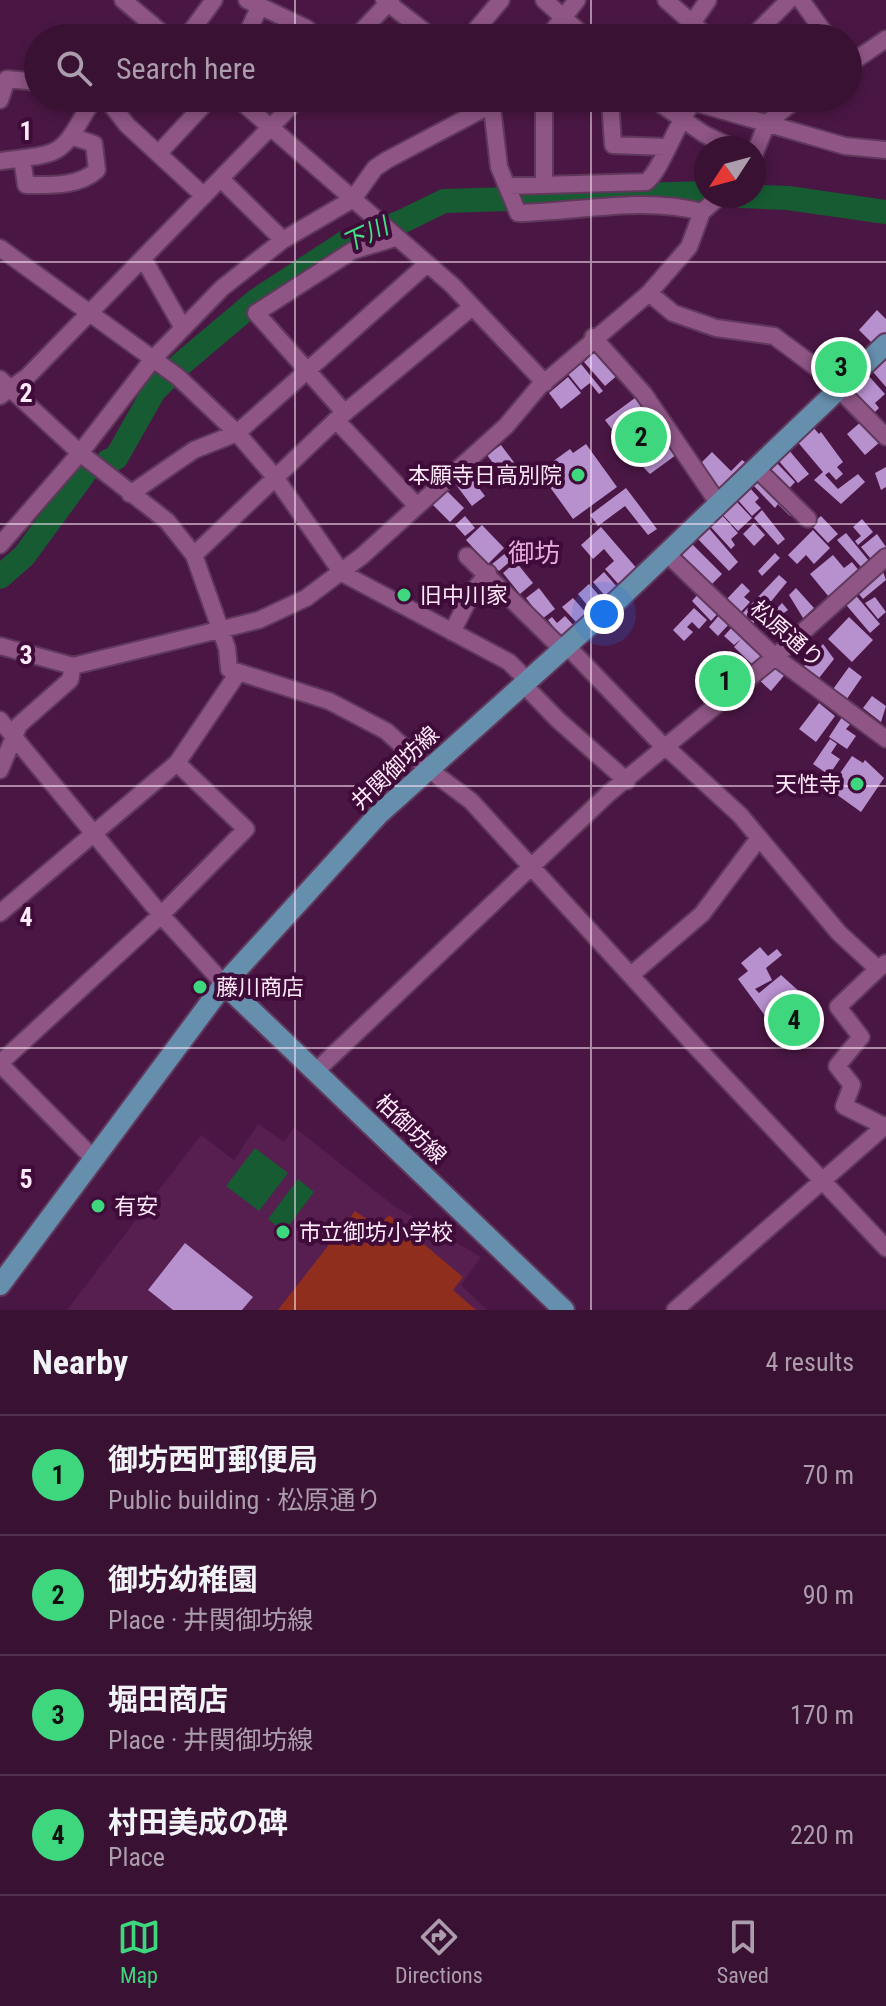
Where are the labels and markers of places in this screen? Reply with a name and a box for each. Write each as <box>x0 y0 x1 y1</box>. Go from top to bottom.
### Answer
pin: 3 <box>815 337 867 397</box>
pin: 2 <box>615 407 667 467</box>
place label: 本願寺日高別院 <box>408 463 562 488</box>
marker: 本願寺日高別院 <box>569 466 587 484</box>
place label: 旧中川家 <box>420 583 508 608</box>
marker: 旧中川家 <box>395 586 413 604</box>
pin: 1 <box>699 651 751 711</box>
place label: 天性寺 <box>775 772 841 797</box>
marker: 天性寺 <box>848 775 866 793</box>
place label: 藤川商店 <box>216 975 304 1000</box>
marker: 藤川商店 <box>191 978 209 996</box>
pin: 4 <box>768 990 820 1050</box>
place label: 有安 <box>114 1194 158 1219</box>
marker: 有安 <box>89 1197 107 1215</box>
place label: 市立御坊小学校 <box>299 1220 453 1245</box>
marker: 市立御坊小学校 <box>274 1223 292 1241</box>

